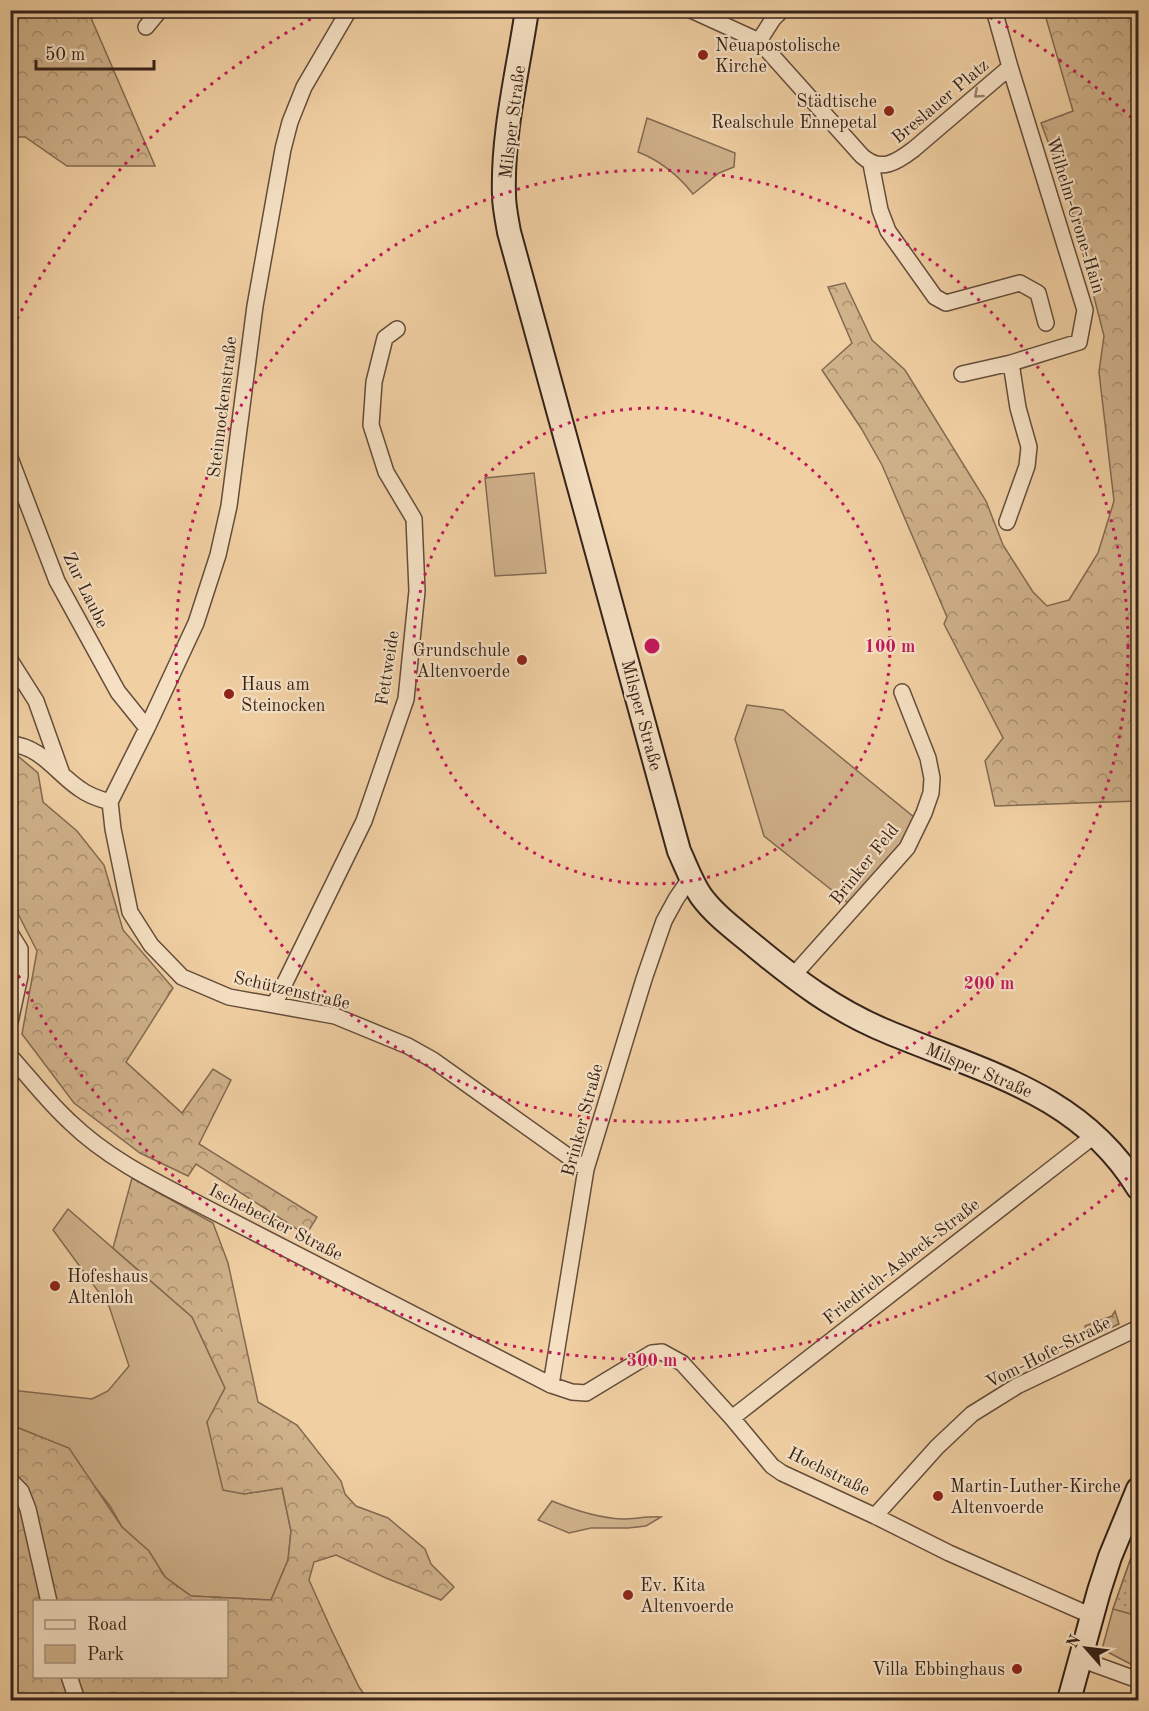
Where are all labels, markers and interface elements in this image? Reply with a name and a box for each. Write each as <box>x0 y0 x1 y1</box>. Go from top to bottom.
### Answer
scale bar <box>36 33 154 71</box>
place label: Neuapostolische Kirche <box>715 37 840 76</box>
text: 50 m <box>45 46 85 64</box>
marker: Neuapostolische Kirche <box>696 48 710 62</box>
street label: Breslauer Platz <box>889 56 992 147</box>
street label: Milsper Straße <box>497 64 529 180</box>
one-way arrow <box>975 87 985 98</box>
place label: Städtische Realschule Ennepetal <box>711 93 877 132</box>
marker: Städtische Realschule Ennepetal <box>882 104 896 118</box>
street label: Wilhelm-Crone-Hain <box>1043 135 1108 296</box>
street label: Steinnockenstraße <box>205 335 241 479</box>
street label: Zur Laube <box>59 550 111 631</box>
street label: Fettweide <box>373 629 403 707</box>
centre of rings <box>642 636 662 656</box>
text: 100 m <box>865 638 915 656</box>
place label: Grundschule Altenvoerde <box>413 642 510 681</box>
marker: Grundschule Altenvoerde <box>515 653 529 667</box>
street label: Milsper Straße <box>618 658 664 773</box>
place label: Haus am Steinocken <box>241 676 326 715</box>
marker: Haus am Steinocken <box>222 687 236 701</box>
street label: Brinker Feld <box>827 821 903 908</box>
street label: Schützenstraße <box>232 969 352 1013</box>
text: 200 m <box>964 975 1014 993</box>
street label: Milsper Straße <box>923 1040 1035 1102</box>
street label: Brinker Straße <box>559 1062 607 1179</box>
street label: Ischebecker Straße <box>206 1181 345 1264</box>
street label: Friedrich-Asbeck-Straße <box>820 1195 983 1328</box>
place label: Hofeshaus Altenloh <box>67 1268 148 1307</box>
marker: Hofeshaus Altenloh <box>48 1279 62 1293</box>
street label: Vom-Hofe-Straße <box>983 1314 1114 1392</box>
text: 300 m <box>627 1352 677 1370</box>
street label: Hochstraße <box>785 1444 872 1499</box>
place label: Martin-Luther-Kirche Altenvoerde <box>950 1478 1121 1517</box>
marker: Martin-Luther-Kirche Altenvoerde <box>931 1489 945 1503</box>
place label: Ev. Kita Altenvoerde <box>640 1577 734 1616</box>
marker: Ev. Kita Altenvoerde <box>621 1588 635 1602</box>
legend <box>33 1600 228 1678</box>
text: Road <box>87 1616 127 1634</box>
north arrow <box>1056 1618 1116 1678</box>
text: N <box>1065 1632 1085 1651</box>
text: Park <box>87 1646 124 1664</box>
place label: Villa Ebbinghaus <box>872 1661 1005 1679</box>
marker: Villa Ebbinghaus <box>1010 1662 1024 1676</box>

